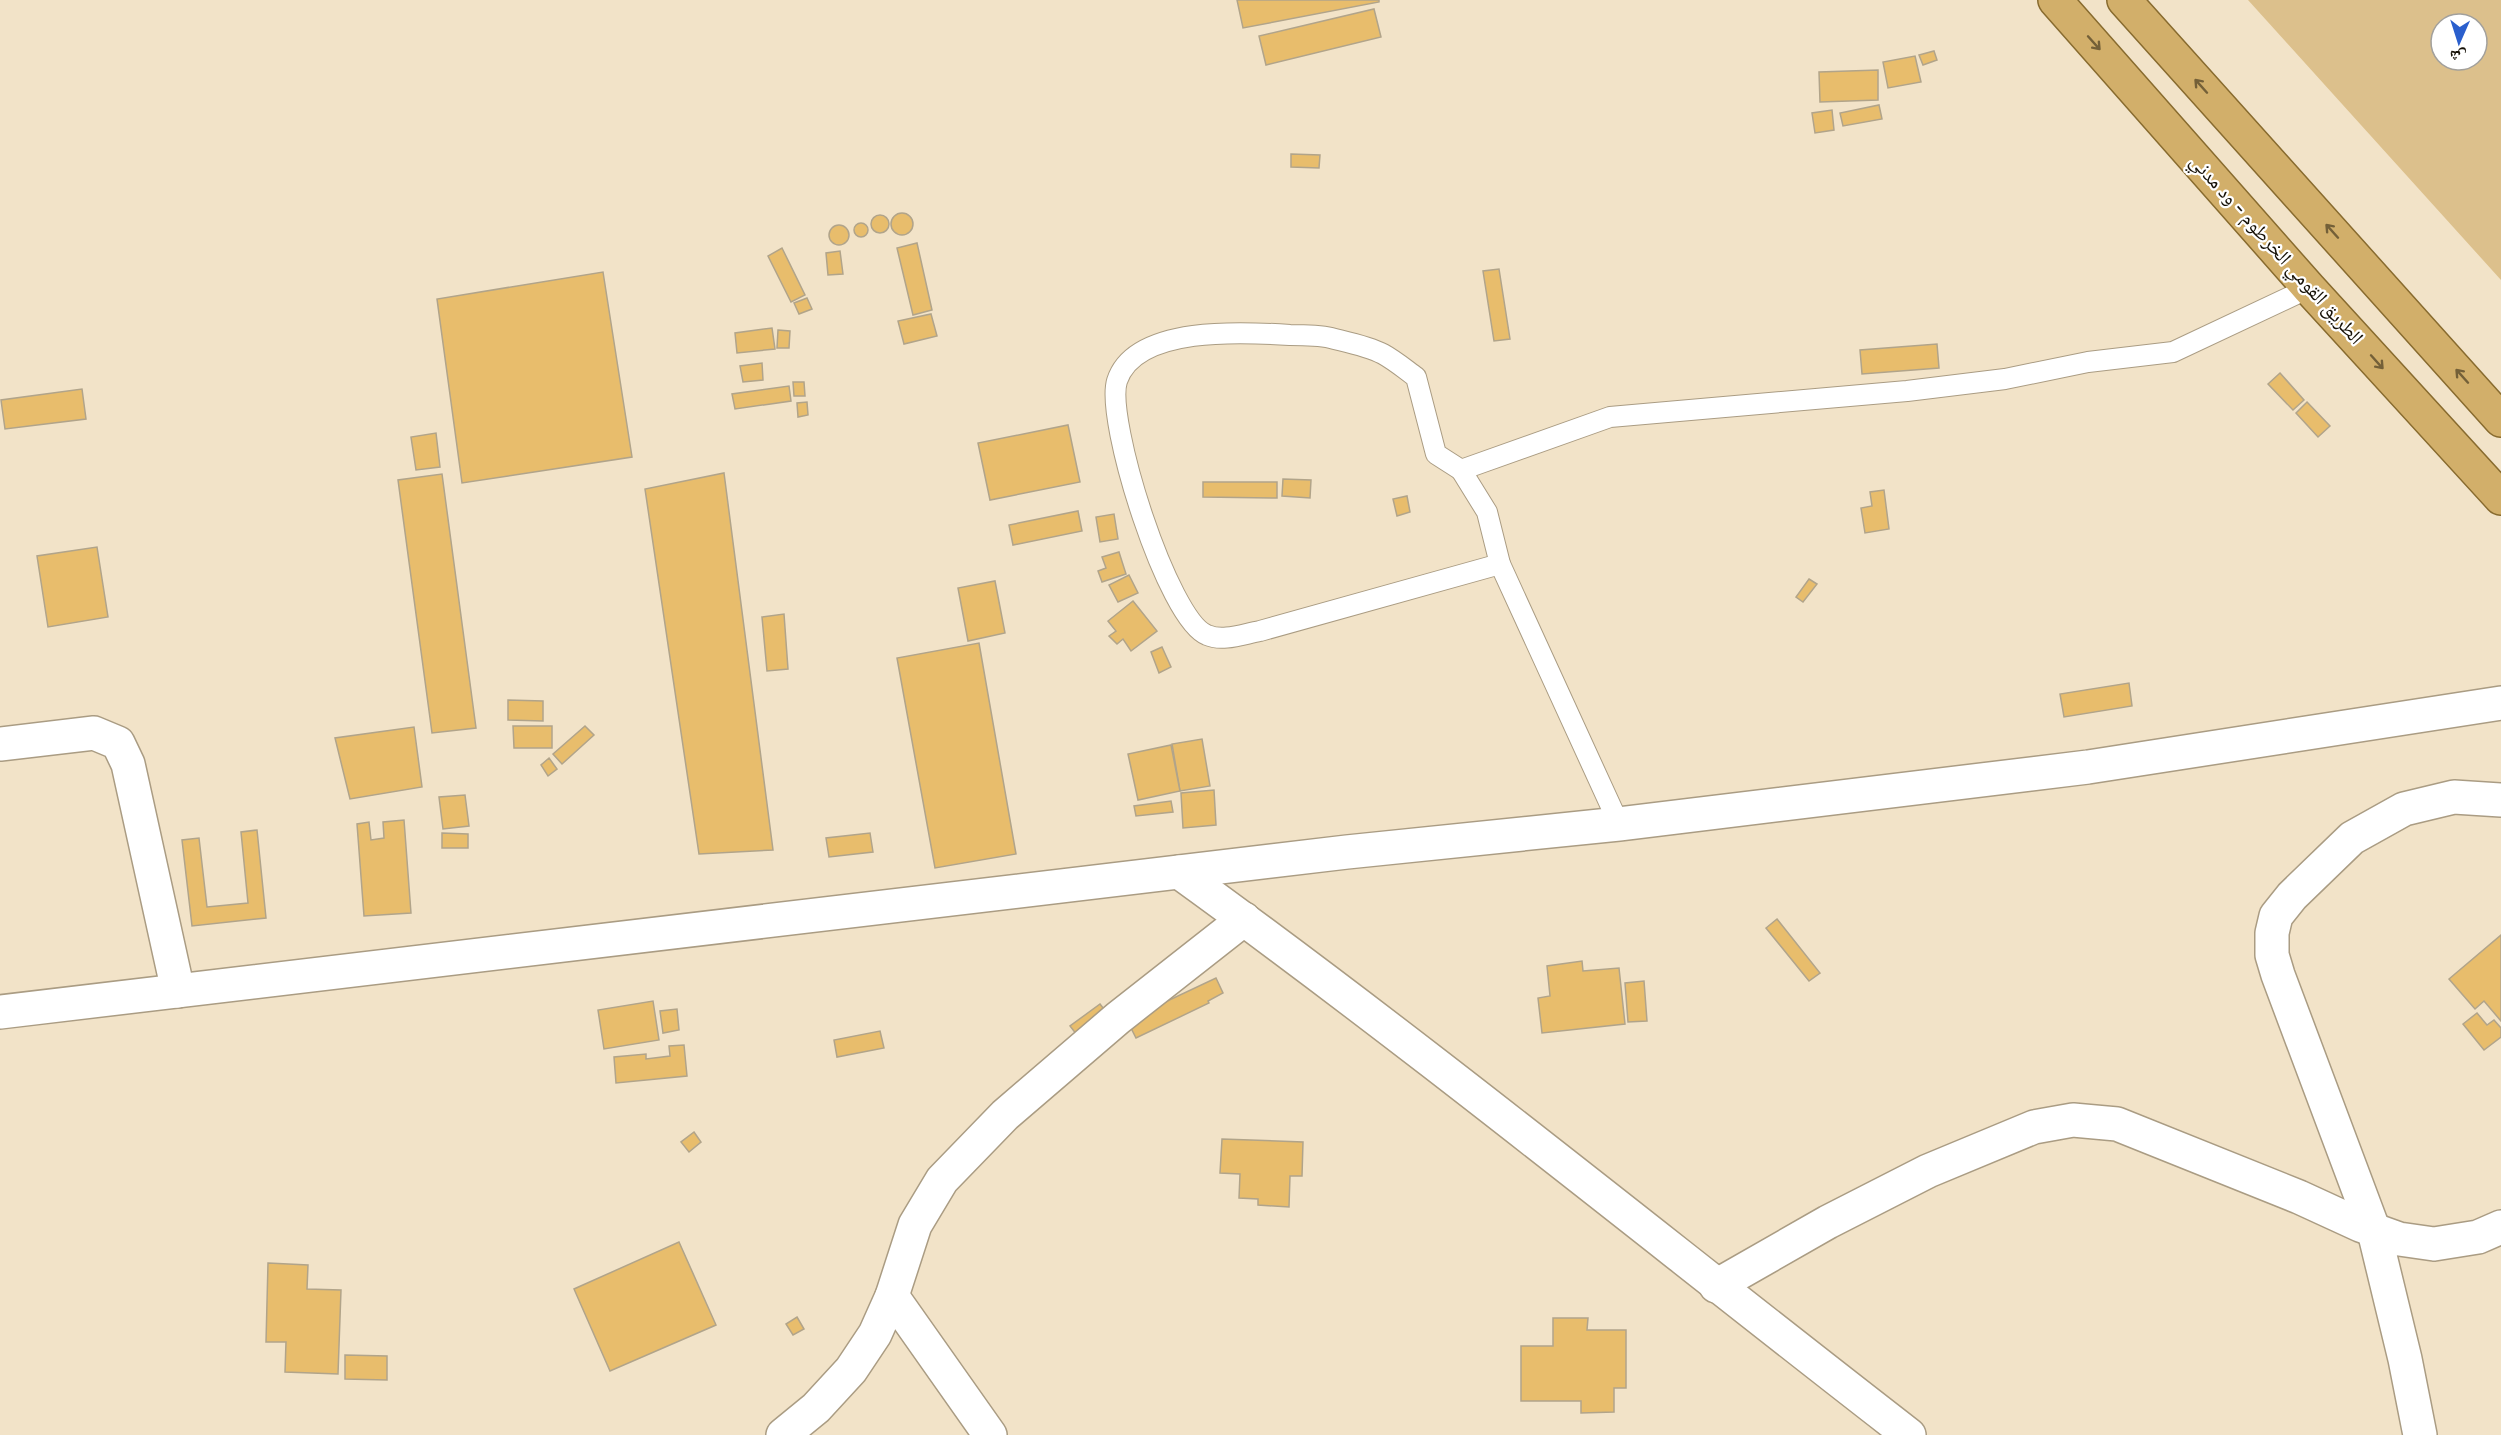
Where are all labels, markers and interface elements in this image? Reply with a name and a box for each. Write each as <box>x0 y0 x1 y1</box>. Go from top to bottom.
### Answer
north arrow <box>2429 12 2489 72</box>
one-way arrow <box>2087 36 2101 51</box>
text: ش <box>2449 47 2467 66</box>
one-way arrow <box>2194 79 2208 94</box>
street label: الطريق القومي الخرطوم - ود مدني <box>2182 149 2369 352</box>
one-way arrow <box>2325 224 2339 239</box>
one-way arrow <box>2370 354 2384 369</box>
one-way arrow <box>2455 369 2469 384</box>

